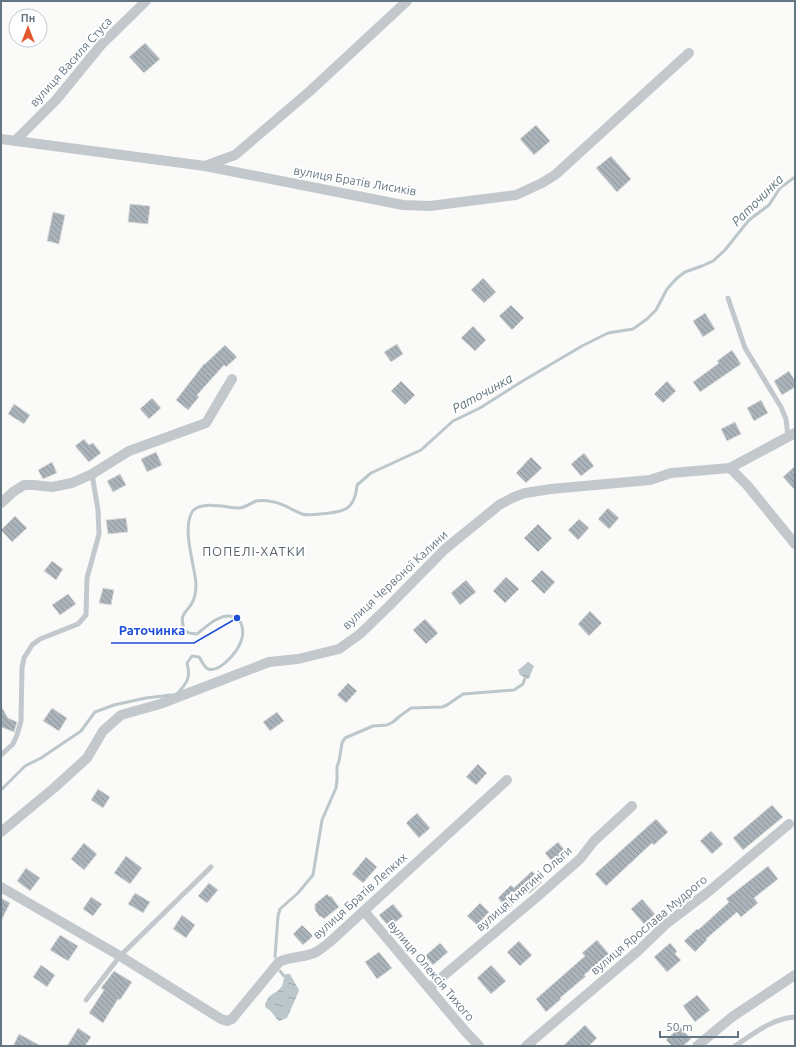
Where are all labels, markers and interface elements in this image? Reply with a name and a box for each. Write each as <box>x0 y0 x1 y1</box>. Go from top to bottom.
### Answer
north arrow <box>8 8 48 48</box>
text: Пн <box>21 12 35 24</box>
street label: вулиця Василя Стуса <box>27 14 114 109</box>
street label: вулиця Братів Лисиків <box>293 163 418 198</box>
water label: Раточинка <box>728 171 786 229</box>
water label: Раточинка <box>449 371 515 415</box>
street label: вулиця Червоної Калини <box>340 528 450 632</box>
district label: ПОПЕЛІ-ХАТКИ <box>202 544 306 558</box>
callout: Раточинка <box>111 618 194 643</box>
text: Раточинка <box>119 623 185 637</box>
street label: вулиця Княгині Ольги <box>473 844 574 934</box>
street label: вулиця Братів Лепких <box>310 850 409 941</box>
street label: вулиця Ярослава Мудрого <box>588 872 709 977</box>
street label: вулиця Олексія Тихого <box>386 918 477 1023</box>
scale bar <box>660 1013 738 1039</box>
text: 50 m <box>666 1020 693 1033</box>

